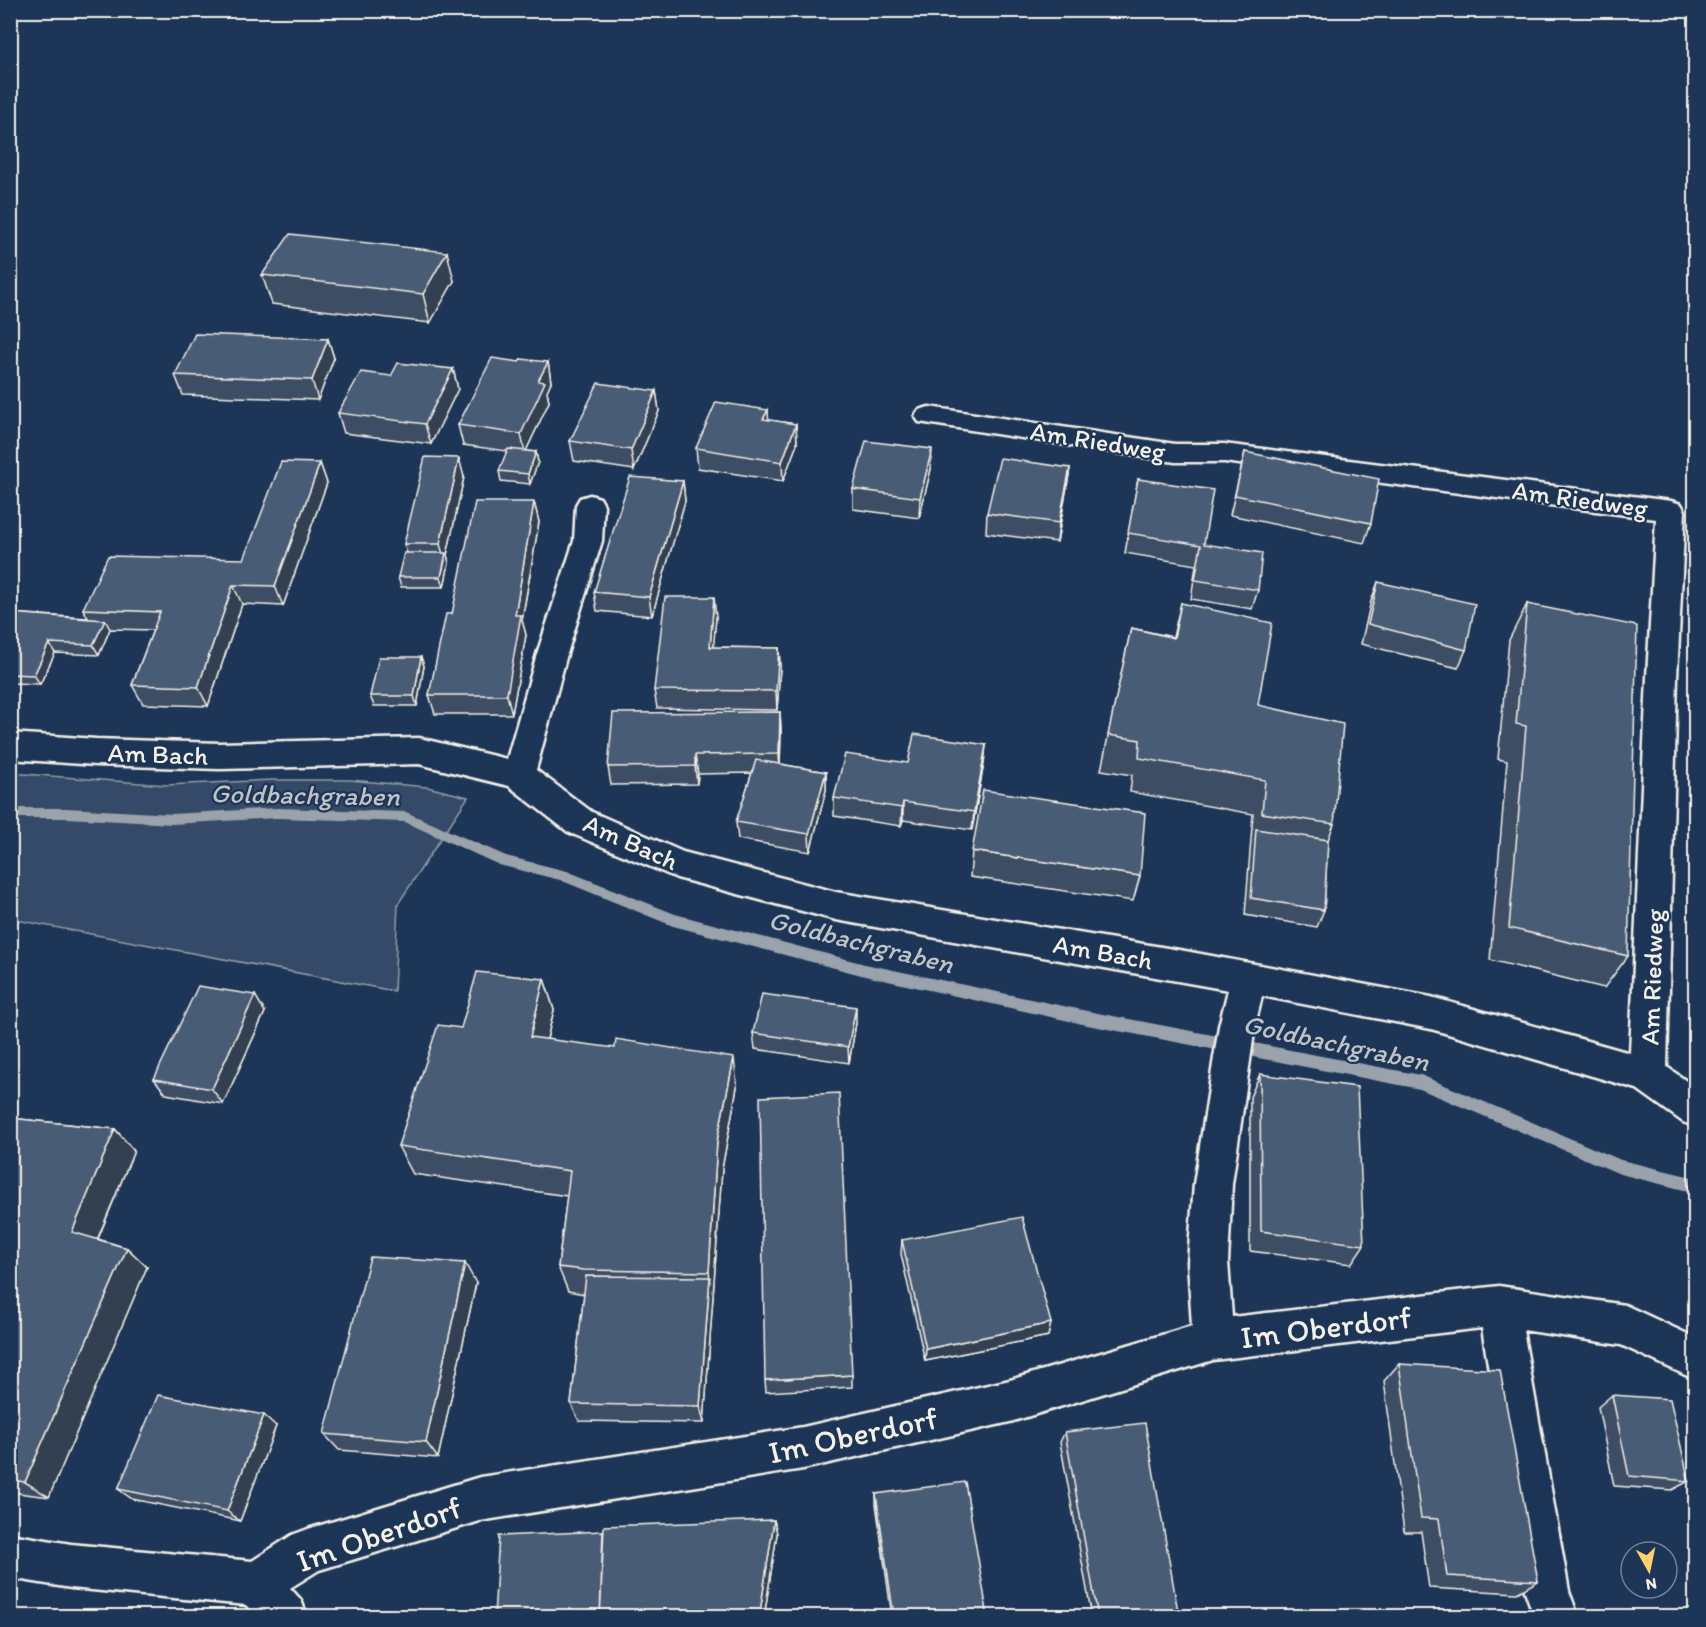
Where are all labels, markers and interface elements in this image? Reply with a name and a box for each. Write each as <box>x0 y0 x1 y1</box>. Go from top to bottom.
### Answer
street label: Am Riedweg <box>1028 415 1169 468</box>
street label: Am Riedweg <box>1510 474 1650 524</box>
street label: Am Bach <box>107 736 209 772</box>
water label: Goldbachgraben <box>210 776 401 813</box>
street label: Am Bach <box>579 807 683 877</box>
water label: Goldbachgraben <box>765 903 958 981</box>
street label: Am Riedweg <box>1634 908 1670 1046</box>
street label: Am Bach <box>1051 928 1155 976</box>
water label: Goldbachgraben <box>1240 1007 1433 1078</box>
street label: Im Oberdorf <box>1238 1298 1414 1356</box>
street label: Im Oberdorf <box>765 1398 942 1471</box>
street label: Im Oberdorf <box>292 1488 467 1580</box>
north arrow <box>1619 1540 1679 1600</box>
text: N <box>1644 1574 1658 1595</box>

